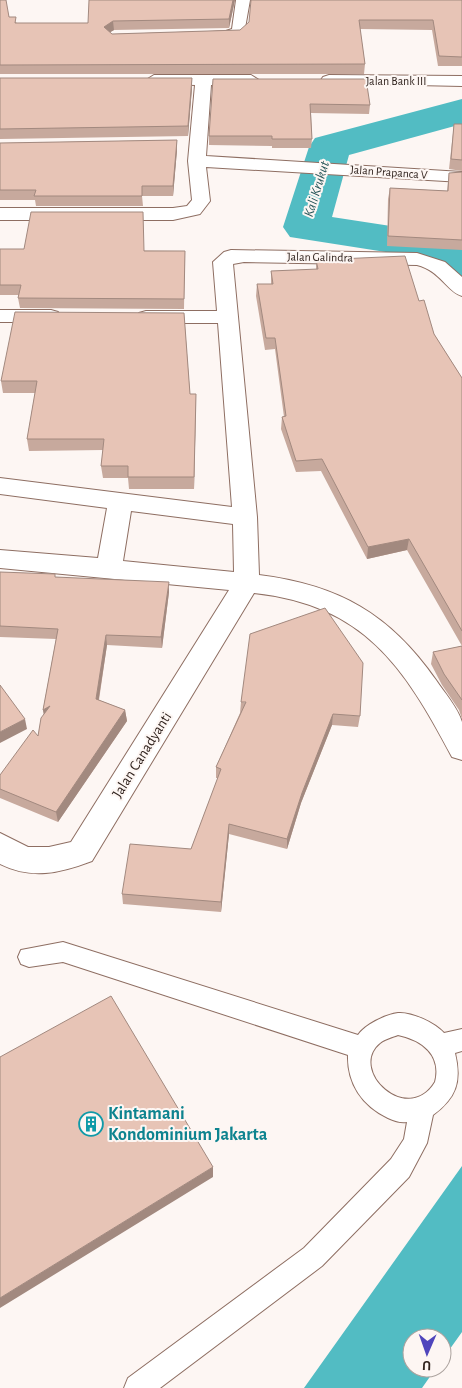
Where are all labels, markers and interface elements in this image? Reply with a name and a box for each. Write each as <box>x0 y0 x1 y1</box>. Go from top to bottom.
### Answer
street label: Jalan Bank III <box>366 75 426 87</box>
water label: Kali Krukut <box>302 159 332 219</box>
street label: Jalan Prapanca V <box>350 163 428 181</box>
street label: Jalan Galindra <box>287 250 353 264</box>
street label: Jalan Canadyanti <box>110 709 174 801</box>
place label: Kintamani Kondominium Jakarta <box>108 1105 268 1144</box>
building icon: Kintamani Kondominium Jakarta <box>78 1111 104 1137</box>
north arrow <box>402 1328 452 1378</box>
text: U <box>422 1358 431 1372</box>

